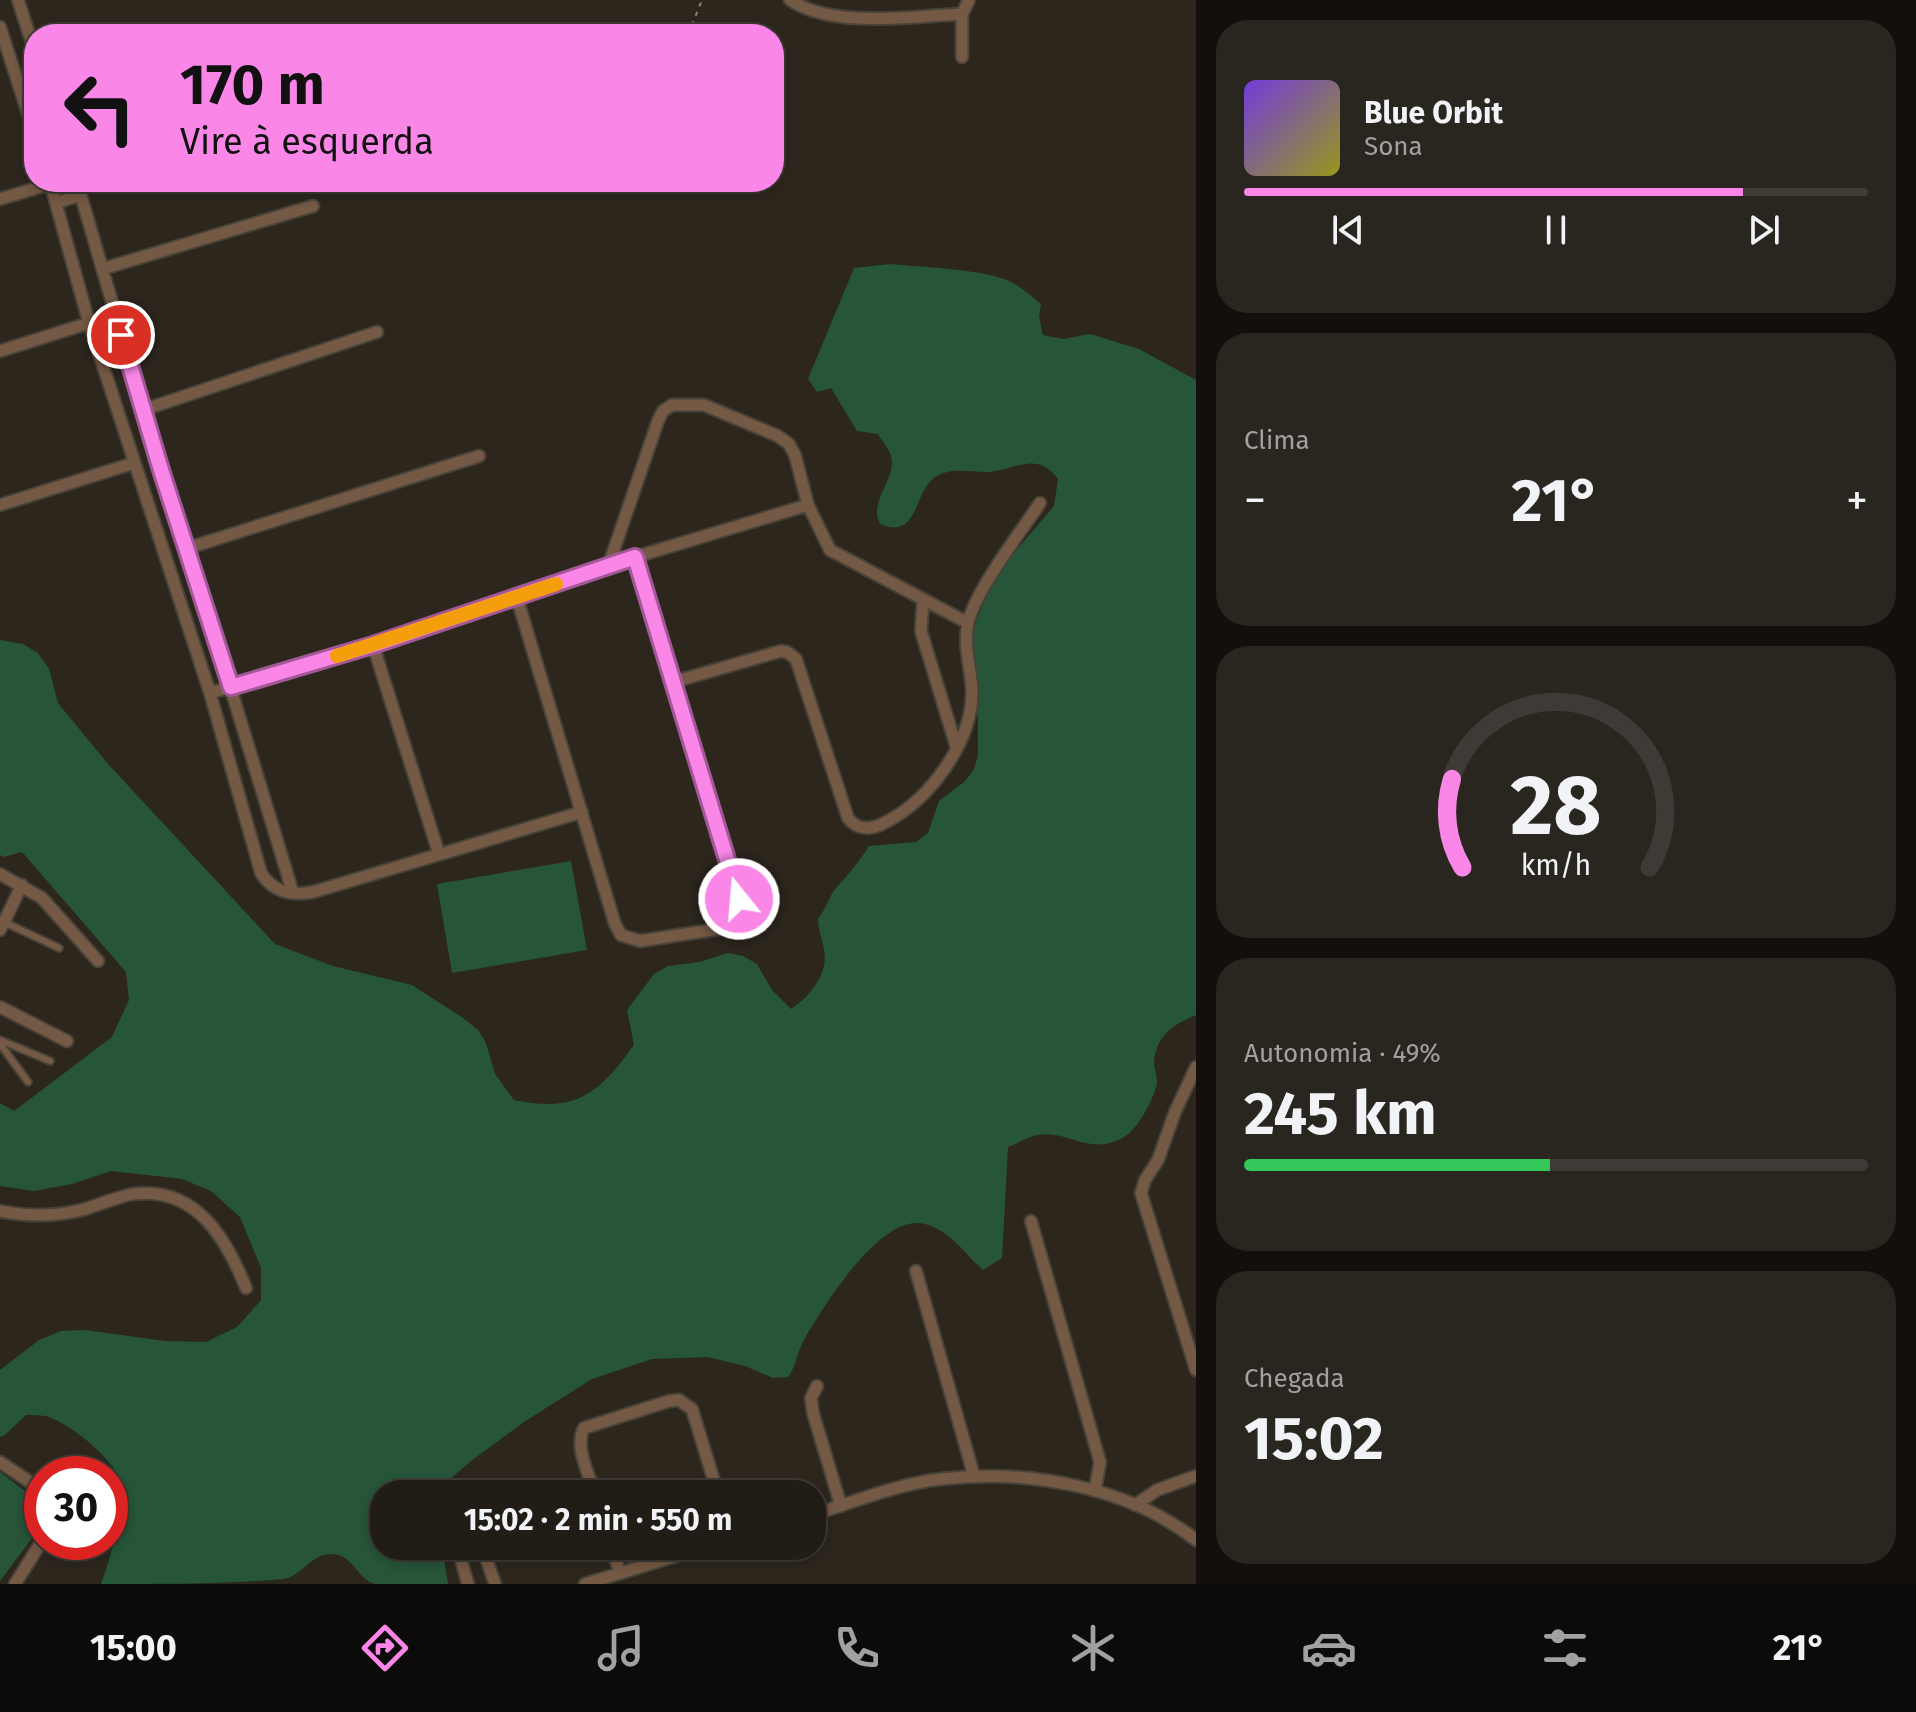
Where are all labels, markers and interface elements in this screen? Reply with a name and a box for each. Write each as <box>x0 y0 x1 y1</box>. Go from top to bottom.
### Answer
text: 170 m <box>180 52 325 119</box>
icon: left <box>48 56 152 160</box>
text: Blue Orbit <box>1364 95 1503 131</box>
text: Vire à esquerda <box>180 120 434 164</box>
text: Sona <box>1364 131 1423 162</box>
icon: previous <box>1326 208 1370 252</box>
icon: pause <box>1534 208 1578 252</box>
icon: next <box>1742 208 1786 252</box>
pin <box>87 301 155 369</box>
icon: arrive <box>99 313 143 357</box>
text: Clima <box>1244 425 1310 456</box>
text: 21° <box>1512 465 1600 537</box>
text: − <box>1244 474 1266 527</box>
text: + <box>1846 474 1868 527</box>
text: 28 <box>1510 756 1602 856</box>
text: km/h <box>1521 848 1591 883</box>
position arrow <box>697 857 781 941</box>
text: Autonomia · 49% <box>1244 1038 1441 1069</box>
text: 245 km <box>1244 1078 1437 1150</box>
text: Chegada <box>1244 1363 1345 1394</box>
text: 15:02 <box>1244 1403 1384 1475</box>
speed limit sign: 30 <box>24 1456 128 1560</box>
text: 15:02 · 2 min · 550 m <box>464 1502 732 1538</box>
icon: directions <box>357 1620 413 1676</box>
icon: music <box>593 1620 649 1676</box>
icon: phone <box>829 1620 885 1676</box>
icon: climate <box>1065 1620 1121 1676</box>
icon: car <box>1301 1620 1357 1676</box>
icon: filters <box>1537 1620 1593 1676</box>
text: 15:00 <box>90 1626 177 1670</box>
text: 21° <box>1773 1626 1826 1670</box>

